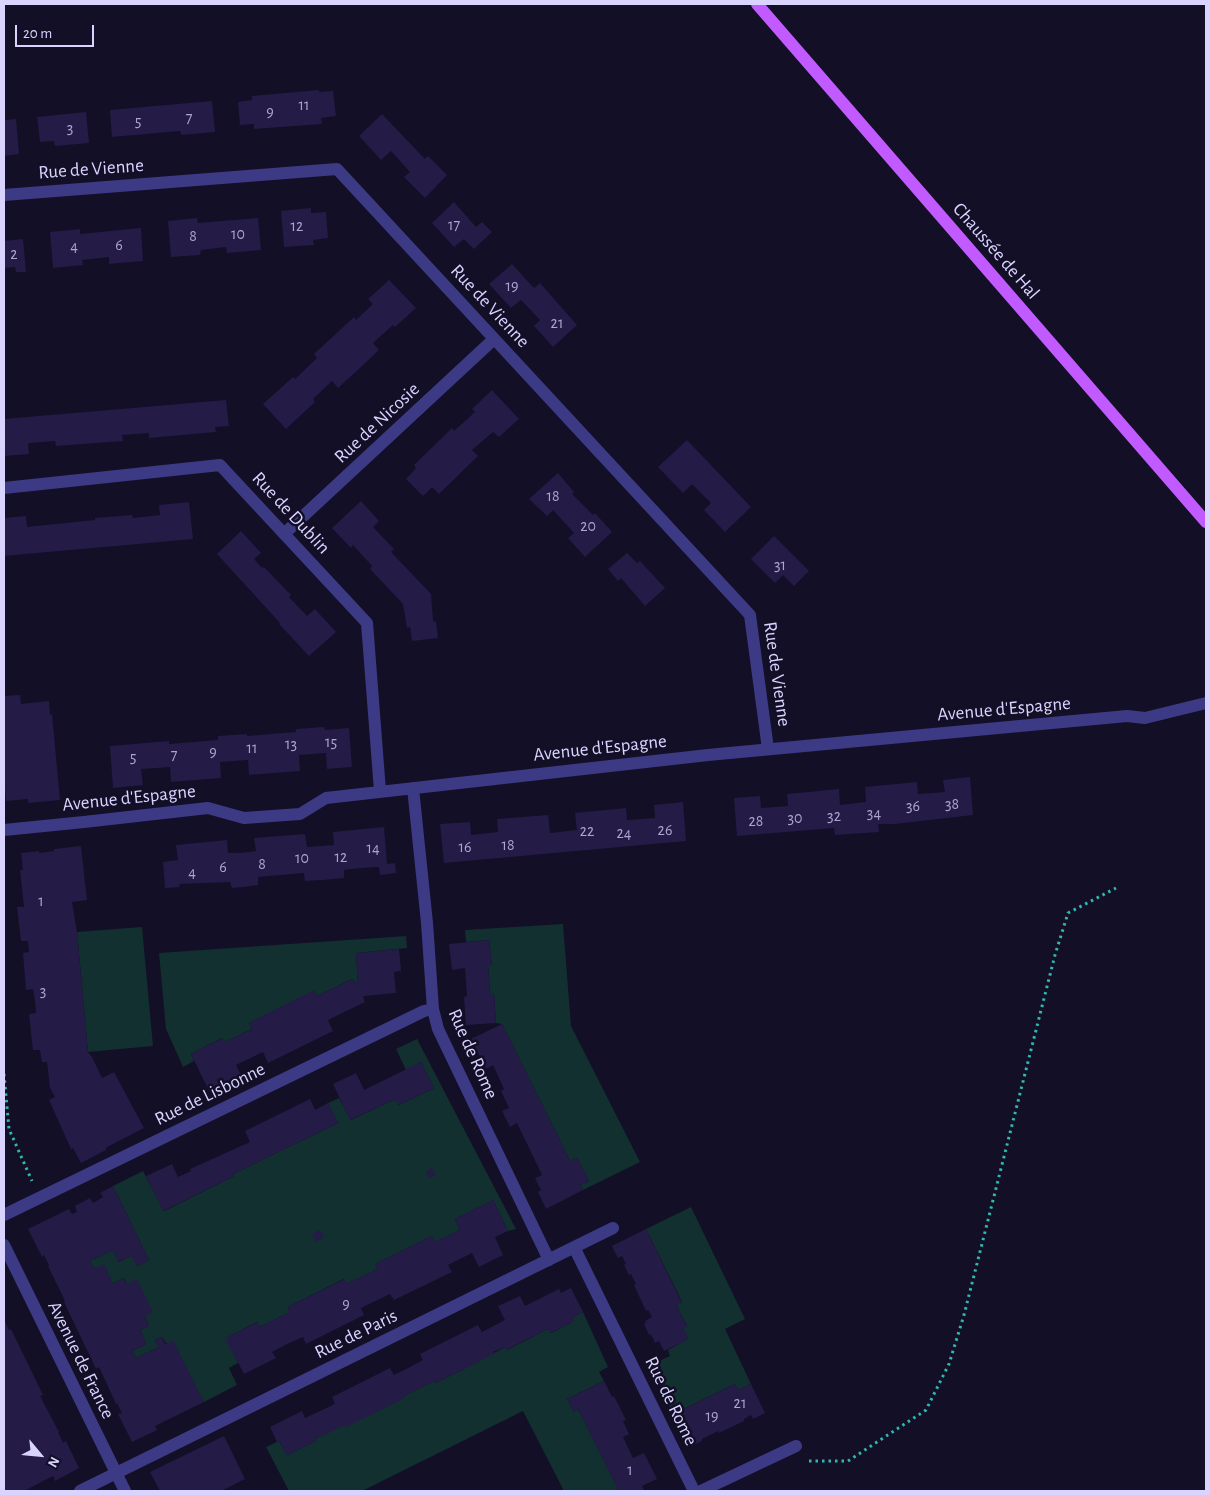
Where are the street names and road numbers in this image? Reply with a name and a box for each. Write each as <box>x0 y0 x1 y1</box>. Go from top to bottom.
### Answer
street label: Rue de Vienne <box>37 154 145 184</box>
street label: Chaussée de Hal <box>948 198 1044 304</box>
street label: Rue de Vienne <box>446 260 534 352</box>
street label: Rue de Nicosie <box>330 378 424 468</box>
street label: Rue de Dublin <box>247 467 335 559</box>
street label: Rue de Vienne <box>758 620 796 728</box>
street label: Avenue d'Espagne <box>936 692 1072 726</box>
street label: Avenue d'Espagne <box>532 730 668 766</box>
street label: Avenue d'Espagne <box>61 780 197 816</box>
street label: Rue de Rome <box>443 1005 503 1103</box>
street label: Rue de Lisbonne <box>151 1057 269 1131</box>
street label: Avenue de France <box>43 1297 119 1423</box>
street label: Rue de Paris <box>311 1304 401 1364</box>
street label: Rue de Rome <box>640 1353 702 1449</box>

